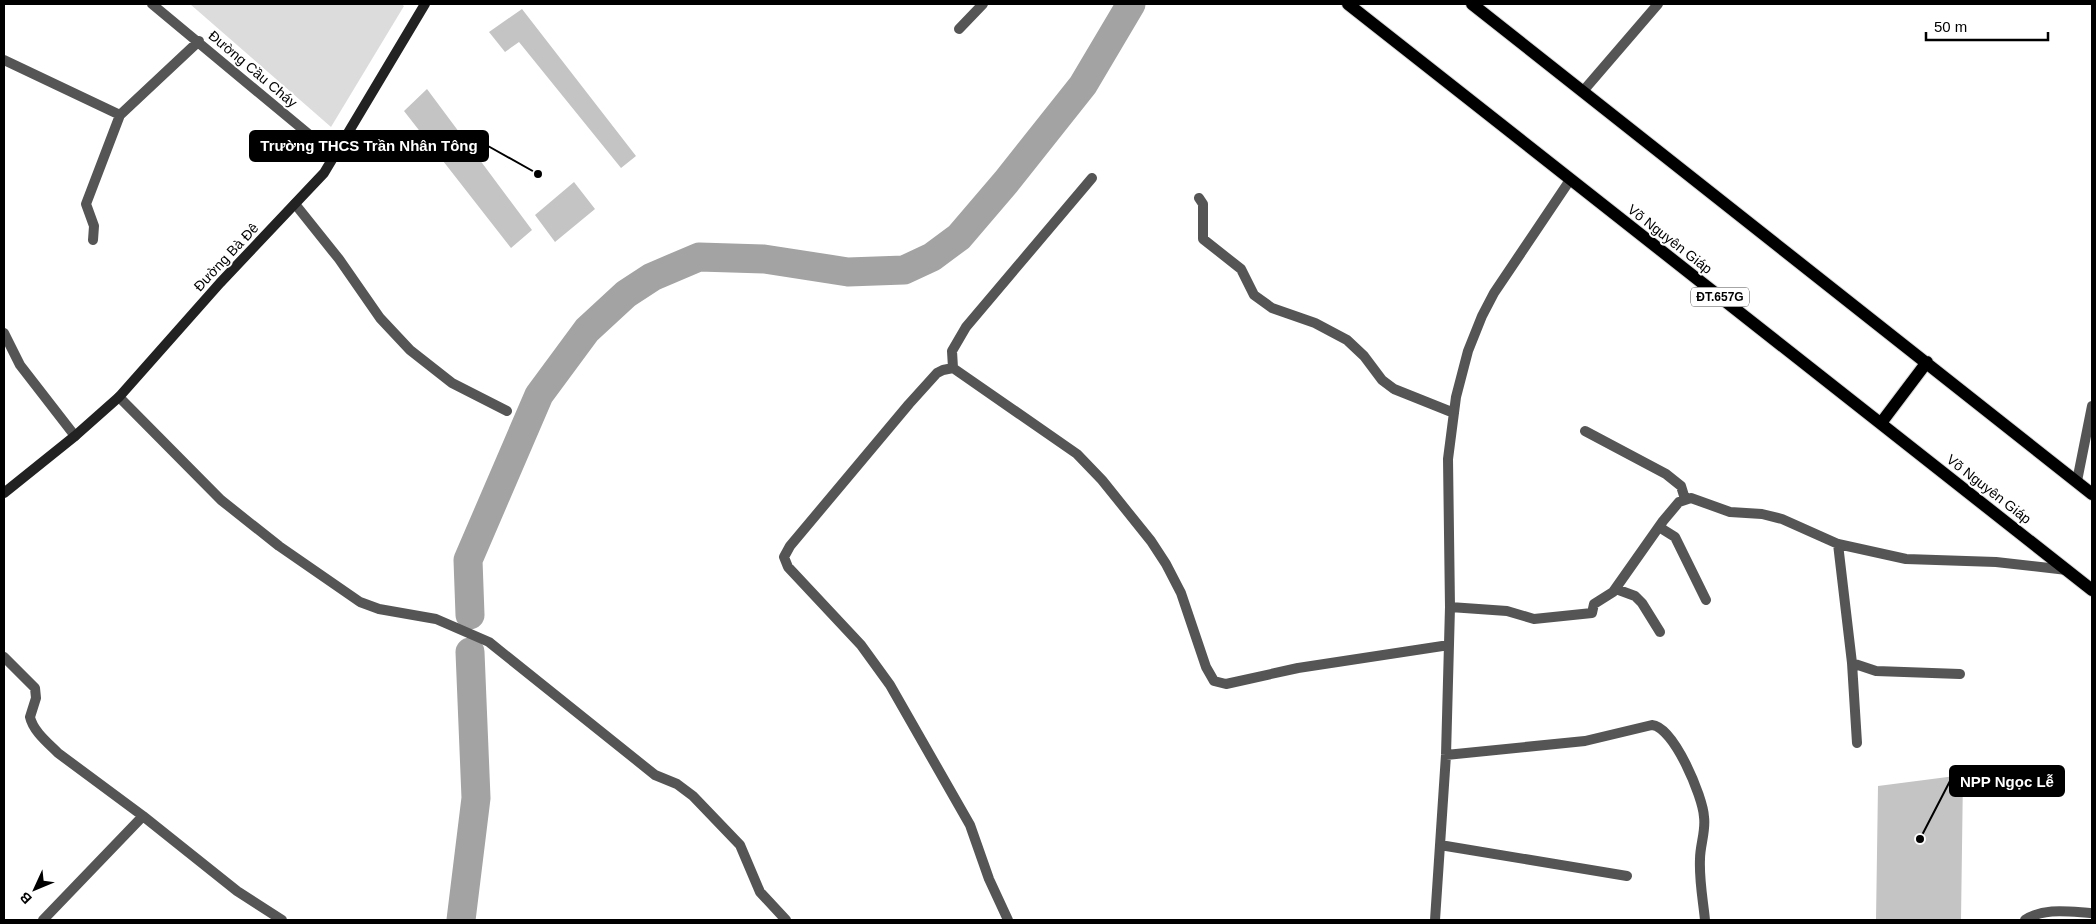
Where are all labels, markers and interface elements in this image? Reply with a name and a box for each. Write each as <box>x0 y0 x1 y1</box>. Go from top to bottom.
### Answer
scale bar <box>1926 10 2048 42</box>
text: 50 m <box>1934 18 1967 35</box>
street label: Đường Cầu Cháy <box>206 27 300 111</box>
callout: Trường THCS Trần Nhân Tông <box>250 131 488 161</box>
text: Trường THCS Trần Nhân Tông <box>260 137 478 154</box>
street label: Võ Nguyên Giáp <box>1625 201 1716 277</box>
street label: Đường Bà Đê <box>190 220 262 294</box>
road number: ĐT.657G <box>1691 288 1749 306</box>
street label: Võ Nguyên Giáp <box>1944 451 2035 527</box>
callout: NPP Ngọc Lễ <box>1950 766 2064 796</box>
text: NPP Ngọc Lễ <box>1960 773 2054 790</box>
north arrow <box>10 864 60 914</box>
text: B <box>16 889 35 907</box>

